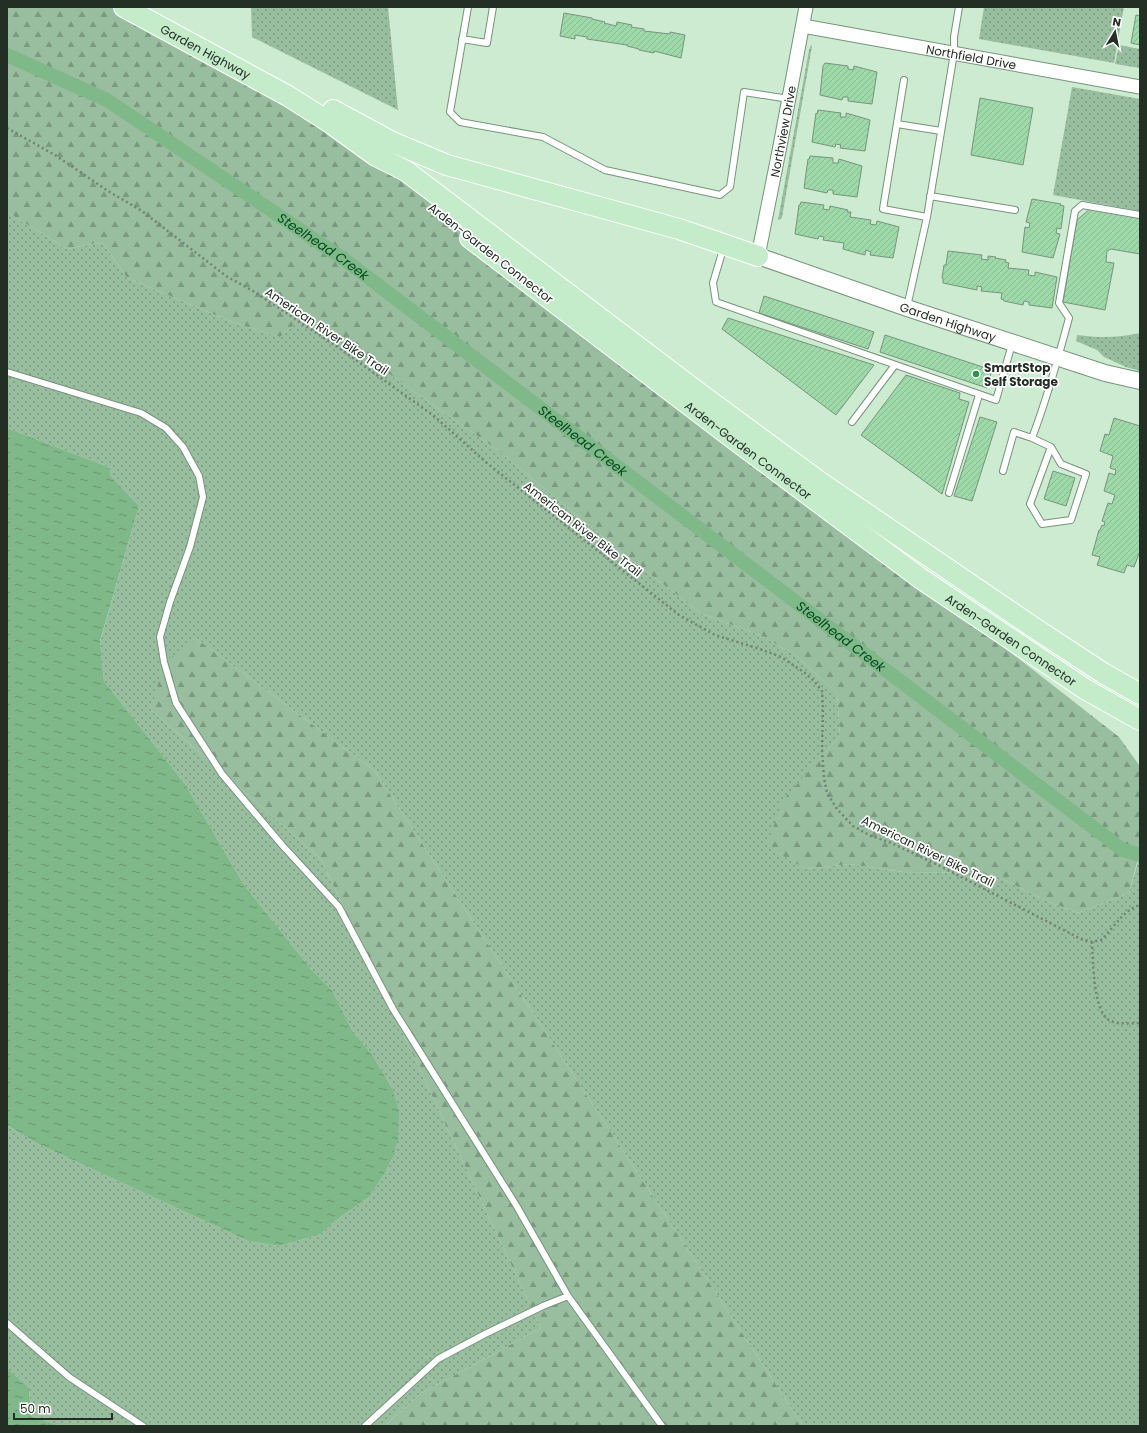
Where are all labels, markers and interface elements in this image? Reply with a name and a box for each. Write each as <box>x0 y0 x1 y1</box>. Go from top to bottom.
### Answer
north arrow <box>1095 12 1135 52</box>
text: N <box>1111 14 1122 31</box>
street label: Garden Highway <box>158 20 254 83</box>
street label: Northfield Drive <box>925 40 1018 73</box>
street label: Northview Drive <box>765 84 800 179</box>
street label: Arden-Garden Connector <box>425 199 557 308</box>
water label: Steelhead Creek <box>274 208 374 285</box>
street label: American River Bike Trail <box>262 283 392 379</box>
street label: Garden Highway <box>898 298 999 345</box>
place label: SmartStop Self Storage <box>984 359 1059 390</box>
marker: SmartStop Self Storage <box>971 369 981 379</box>
street label: Arden-Garden Connector <box>682 397 816 503</box>
water label: Steelhead Creek <box>534 400 632 481</box>
street label: American River Bike Trail <box>520 477 646 581</box>
street label: Arden-Garden Connector <box>942 589 1081 690</box>
water label: Steelhead Creek <box>793 596 891 677</box>
street label: American River Bike Trail <box>859 811 997 891</box>
scale bar <box>14 1395 112 1421</box>
text: 50 m <box>20 1400 51 1417</box>

